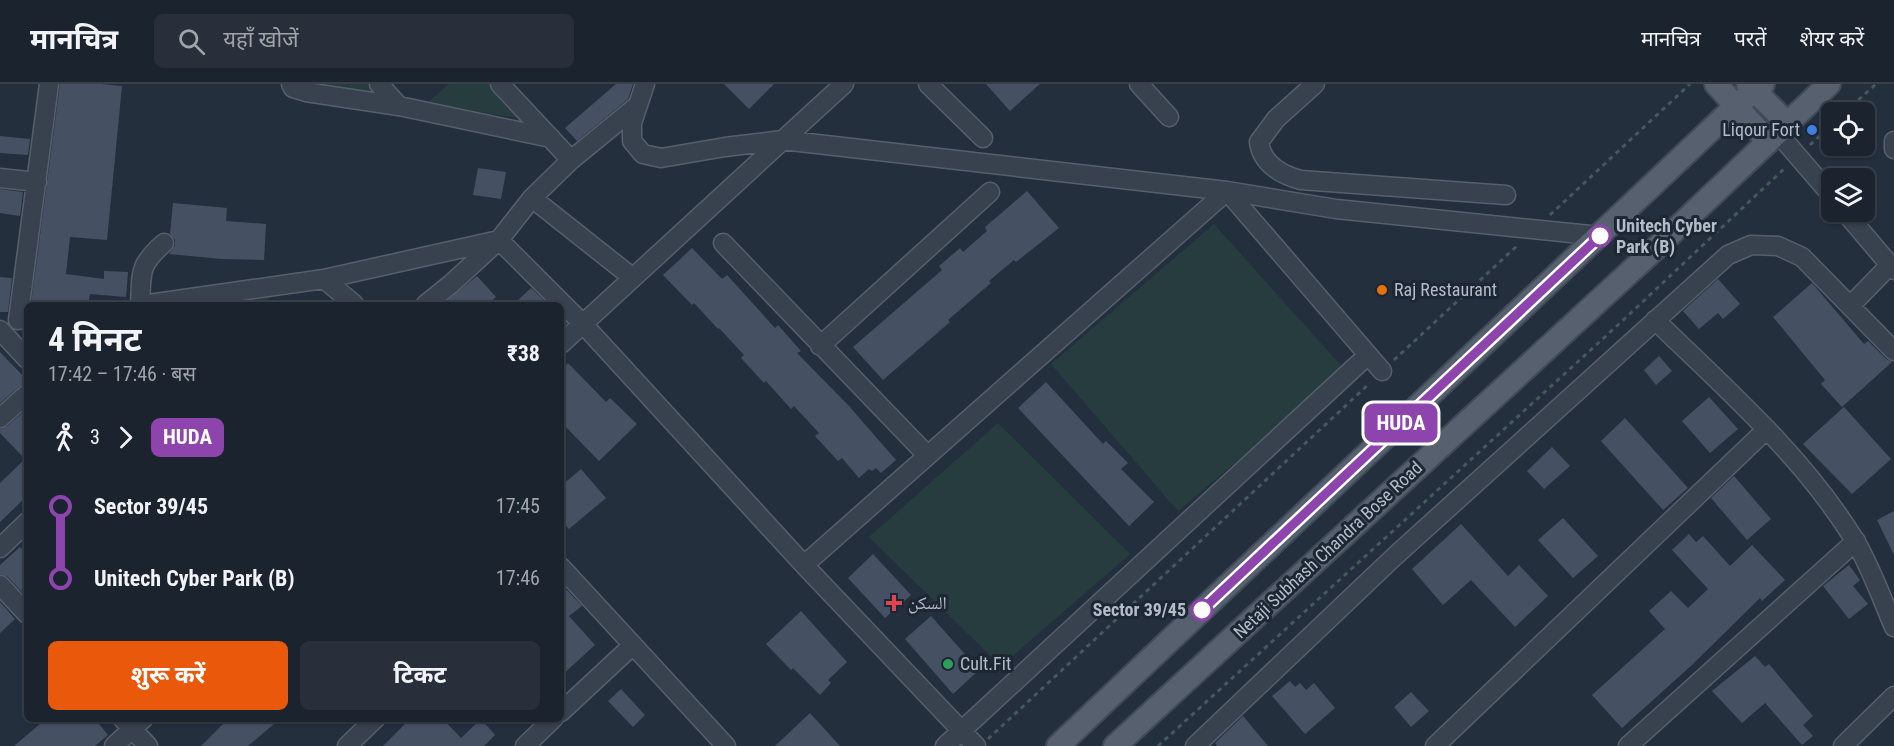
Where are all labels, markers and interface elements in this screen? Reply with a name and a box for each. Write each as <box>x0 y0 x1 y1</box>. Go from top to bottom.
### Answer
search box <box>154 14 574 68</box>
text: मानचित्र <box>30 23 118 56</box>
icon: search <box>175 25 208 58</box>
text: यहाँ खोजें <box>223 27 298 52</box>
text: मानचित्र <box>1641 27 1701 51</box>
text: परतें <box>1734 27 1766 51</box>
text: शेयर करें <box>1799 27 1864 51</box>
map controls <box>1821 102 1875 222</box>
button: locate <box>1821 102 1875 156</box>
place label: Liqour Fort <box>1722 119 1800 140</box>
marker: Liqour Fort <box>1805 123 1819 137</box>
button: layers <box>1821 168 1875 222</box>
place label: Unitech Cyber Park (B) <box>1616 215 1717 258</box>
marker: Unitech Cyber Park (B) <box>1589 225 1611 247</box>
place label: Raj Restaurant <box>1394 279 1497 300</box>
marker: Raj Restaurant <box>1375 283 1389 297</box>
text: 4 मिनट <box>48 320 142 359</box>
text: ₹38 <box>507 341 540 366</box>
text: 17:42 – 17:46 · बस <box>48 362 196 386</box>
line badge: HUDA <box>1359 404 1443 442</box>
text: HUDA <box>1376 411 1426 435</box>
icon: walk <box>48 421 81 454</box>
icon: forward <box>109 421 142 454</box>
text: 3 <box>90 425 100 449</box>
text: HUDA <box>163 425 212 449</box>
street label: Netaji Subhash Chandra Bose Road <box>1229 457 1426 643</box>
text: Sector 39/45 <box>94 494 208 519</box>
text: 17:45 <box>496 494 540 518</box>
text: Unitech Cyber Park (B) <box>94 566 295 591</box>
text: 17:46 <box>496 566 540 590</box>
place label: السكن <box>908 592 947 614</box>
marker: السكن <box>885 594 903 612</box>
place label: Sector 39/45 <box>1093 599 1186 620</box>
marker: Sector 39/45 <box>1191 599 1213 621</box>
button: शुरू करें <box>48 641 288 710</box>
button: टिकट <box>300 641 540 710</box>
place label: Cult.Fit <box>960 653 1011 674</box>
marker: Cult.Fit <box>941 657 955 671</box>

